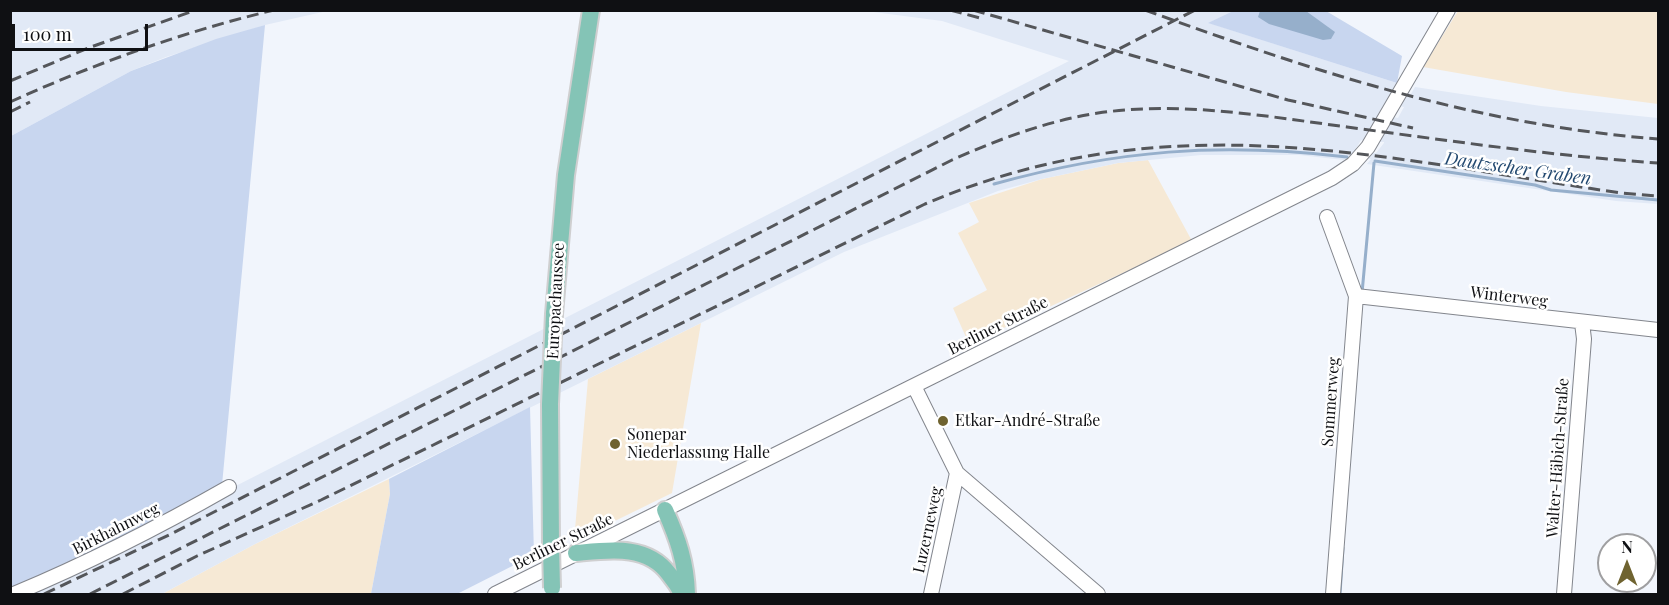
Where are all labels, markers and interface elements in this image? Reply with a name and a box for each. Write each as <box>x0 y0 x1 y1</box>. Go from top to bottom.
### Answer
scale bar <box>15 12 152 50</box>
text: 100 m <box>23 22 72 46</box>
water label: Dautzscher Graben <box>1443 148 1593 190</box>
street label: Europachaussee <box>543 242 569 360</box>
street label: Winterweg <box>1469 283 1549 311</box>
street label: Berliner Straße <box>945 293 1051 359</box>
street label: Sommerweg <box>1318 357 1344 447</box>
street label: Walter-Häbich-Straße <box>1543 377 1573 539</box>
place label: Etkar-André-Straße <box>955 411 1100 431</box>
marker: Etkar-André-Straße <box>936 414 950 428</box>
place label: Sonepar Niederlassung Halle <box>627 425 770 463</box>
marker: Sonepar Niederlassung Halle <box>608 437 622 451</box>
street label: Luzerneweg <box>909 485 947 575</box>
street label: Birkhahnweg <box>69 499 163 559</box>
street label: Berliner Straße <box>509 509 617 575</box>
north arrow <box>1597 533 1657 593</box>
text: N <box>1621 536 1633 557</box>

